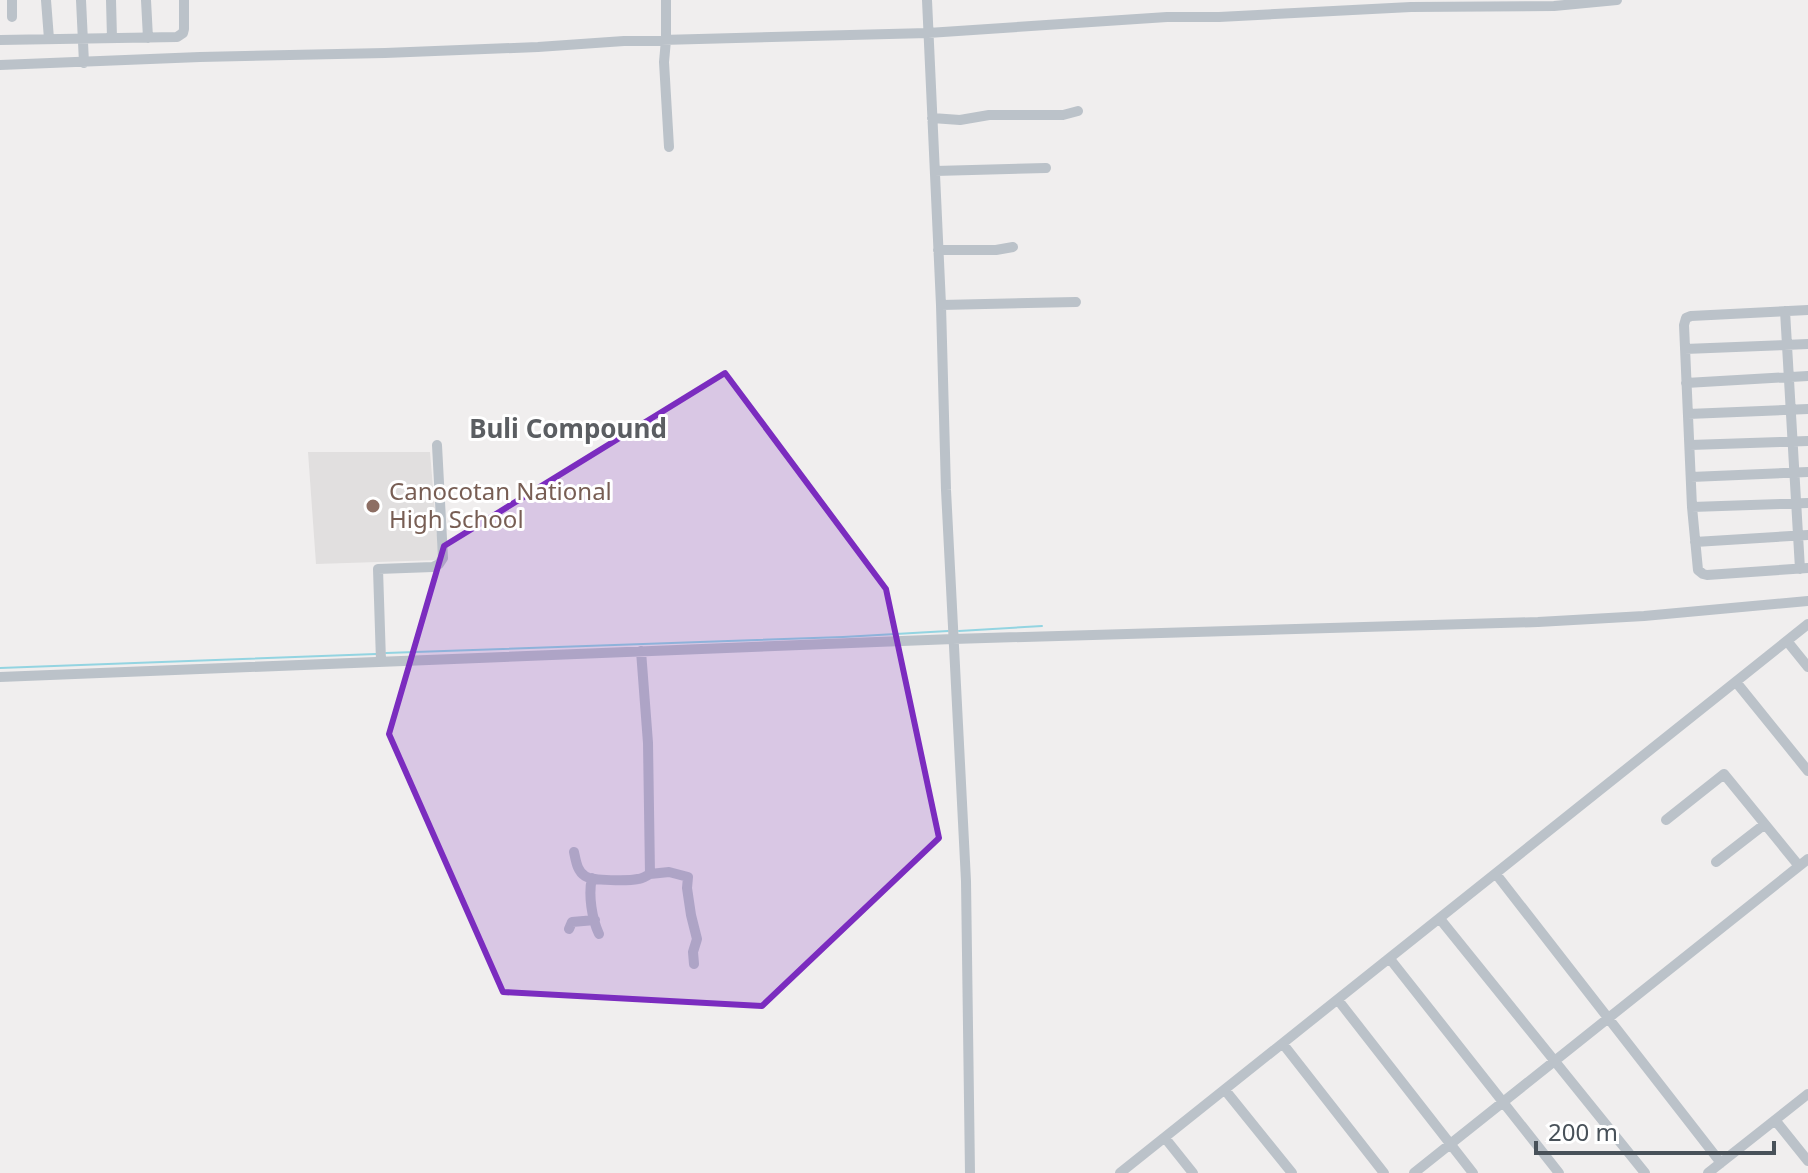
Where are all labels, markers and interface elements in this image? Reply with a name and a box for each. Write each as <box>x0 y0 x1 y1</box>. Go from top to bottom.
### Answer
district label: Buli Compound <box>469 410 667 446</box>
place label: Canocotan National High School <box>389 474 612 535</box>
marker: Canocotan National High School <box>364 497 382 515</box>
scale bar <box>1536 1105 1774 1155</box>
text: 200 m <box>1548 1115 1618 1148</box>

